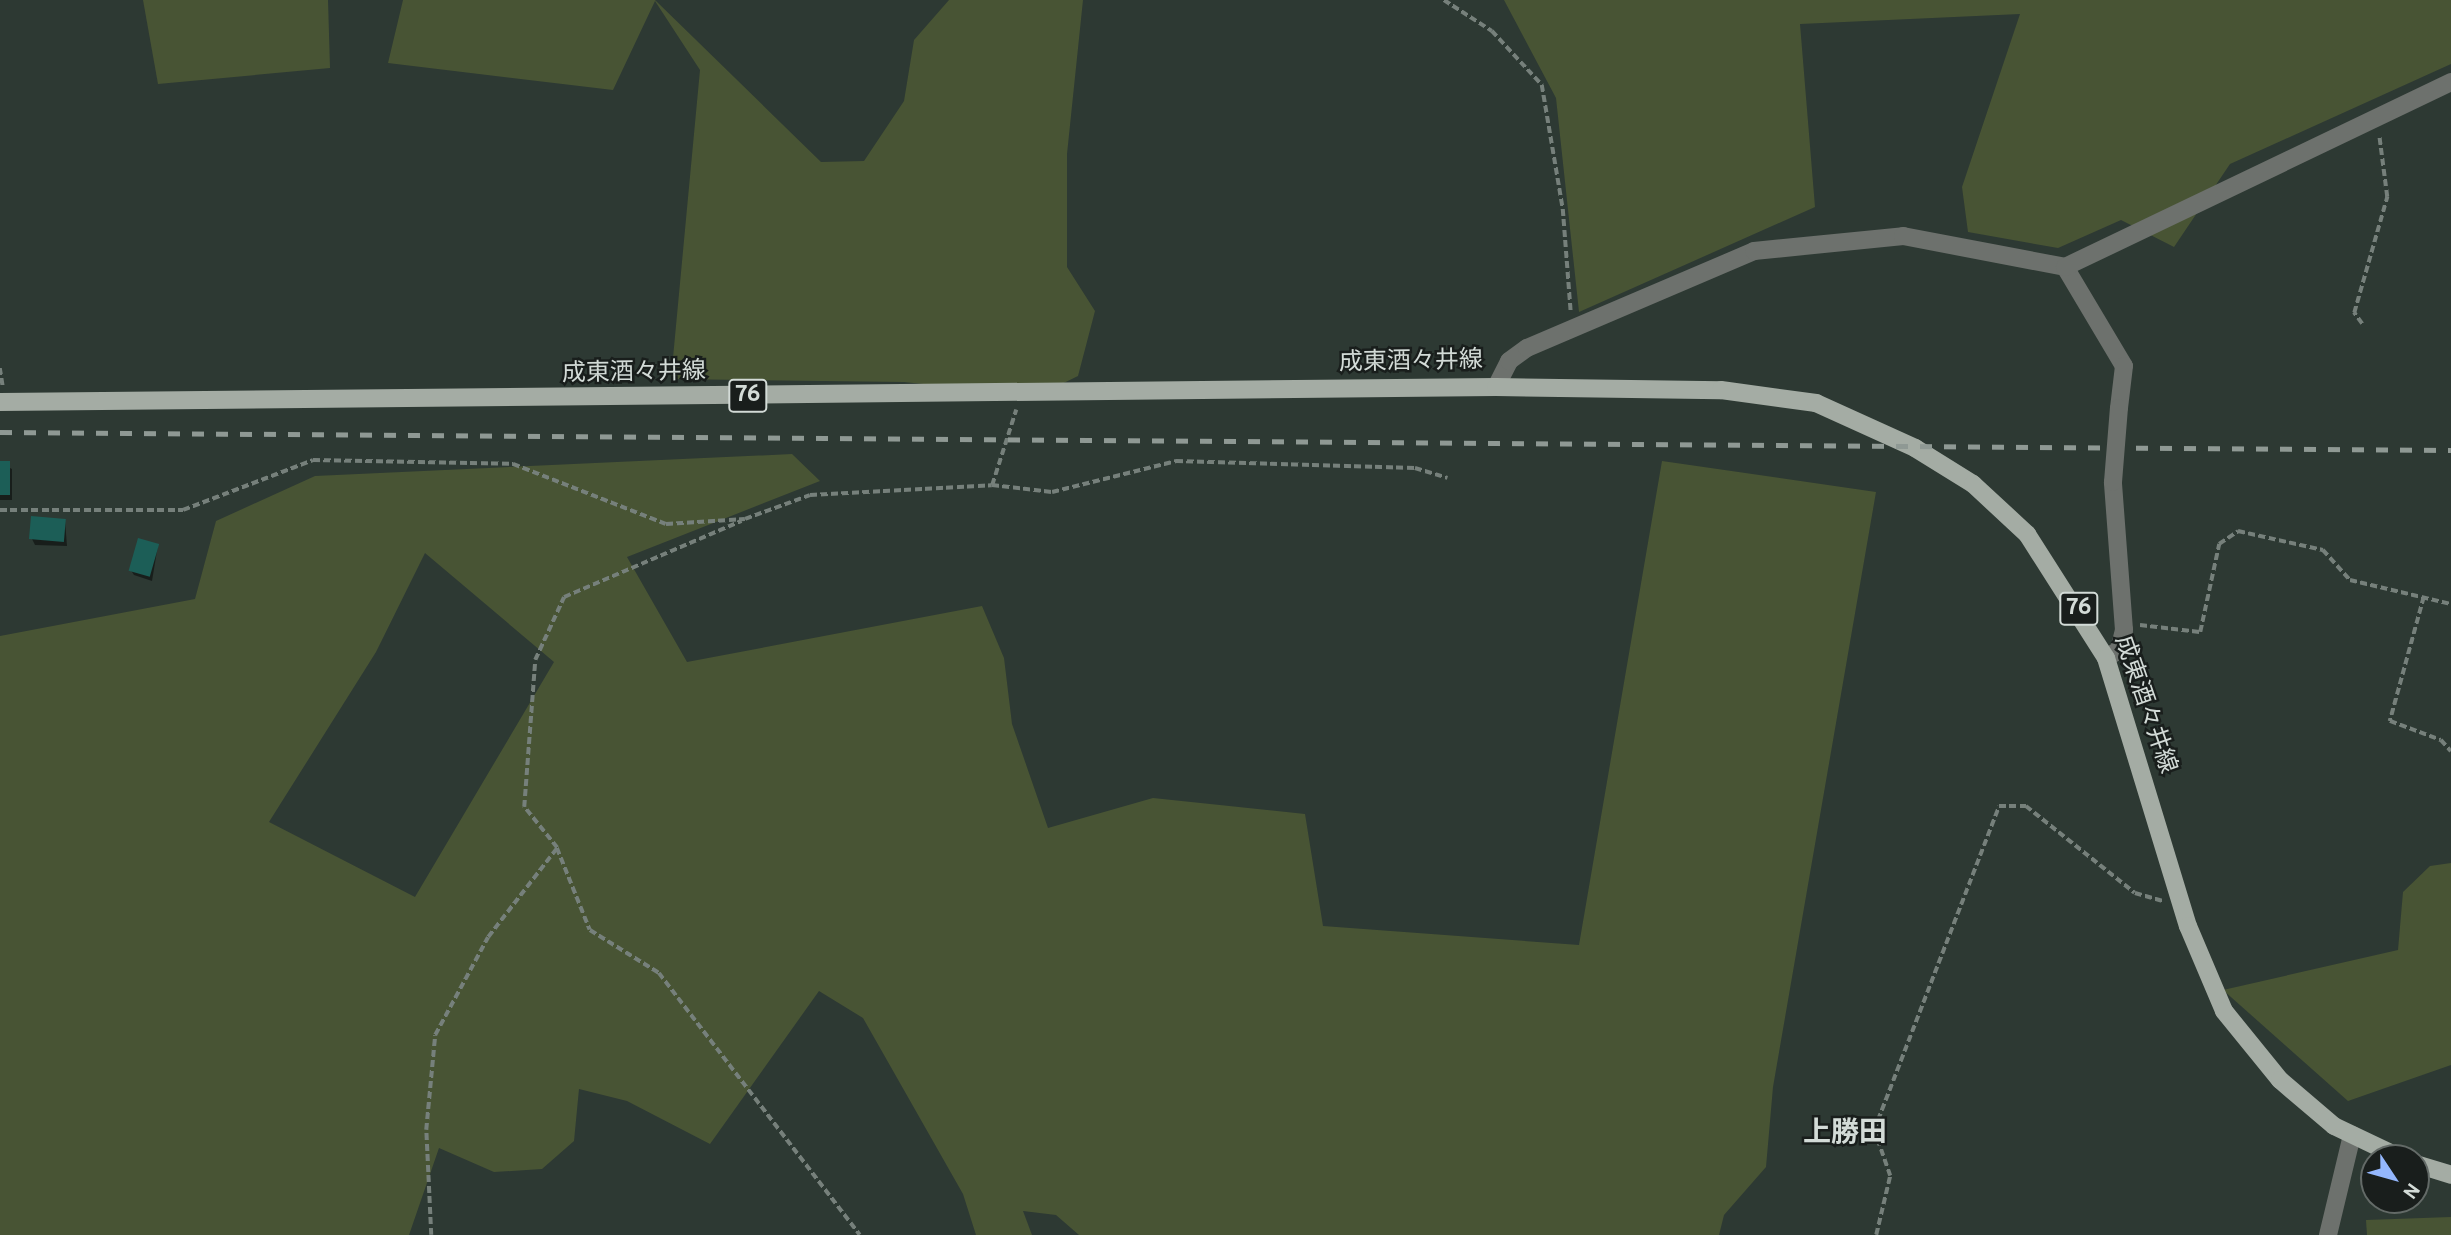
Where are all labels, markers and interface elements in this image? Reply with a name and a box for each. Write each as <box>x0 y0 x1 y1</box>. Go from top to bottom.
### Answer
street label: 成東酒々井線 <box>1339 347 1483 379</box>
street label: 成東酒々井線 <box>562 358 706 390</box>
road number: 76 <box>727 376 769 416</box>
road number: 76 <box>2058 590 2100 628</box>
street label: 成東酒々井線 <box>2107 632 2181 778</box>
district label: 上勝田 <box>1803 1117 1887 1151</box>
north arrow <box>2360 1144 2430 1214</box>
text: N <box>2397 1178 2424 1203</box>

